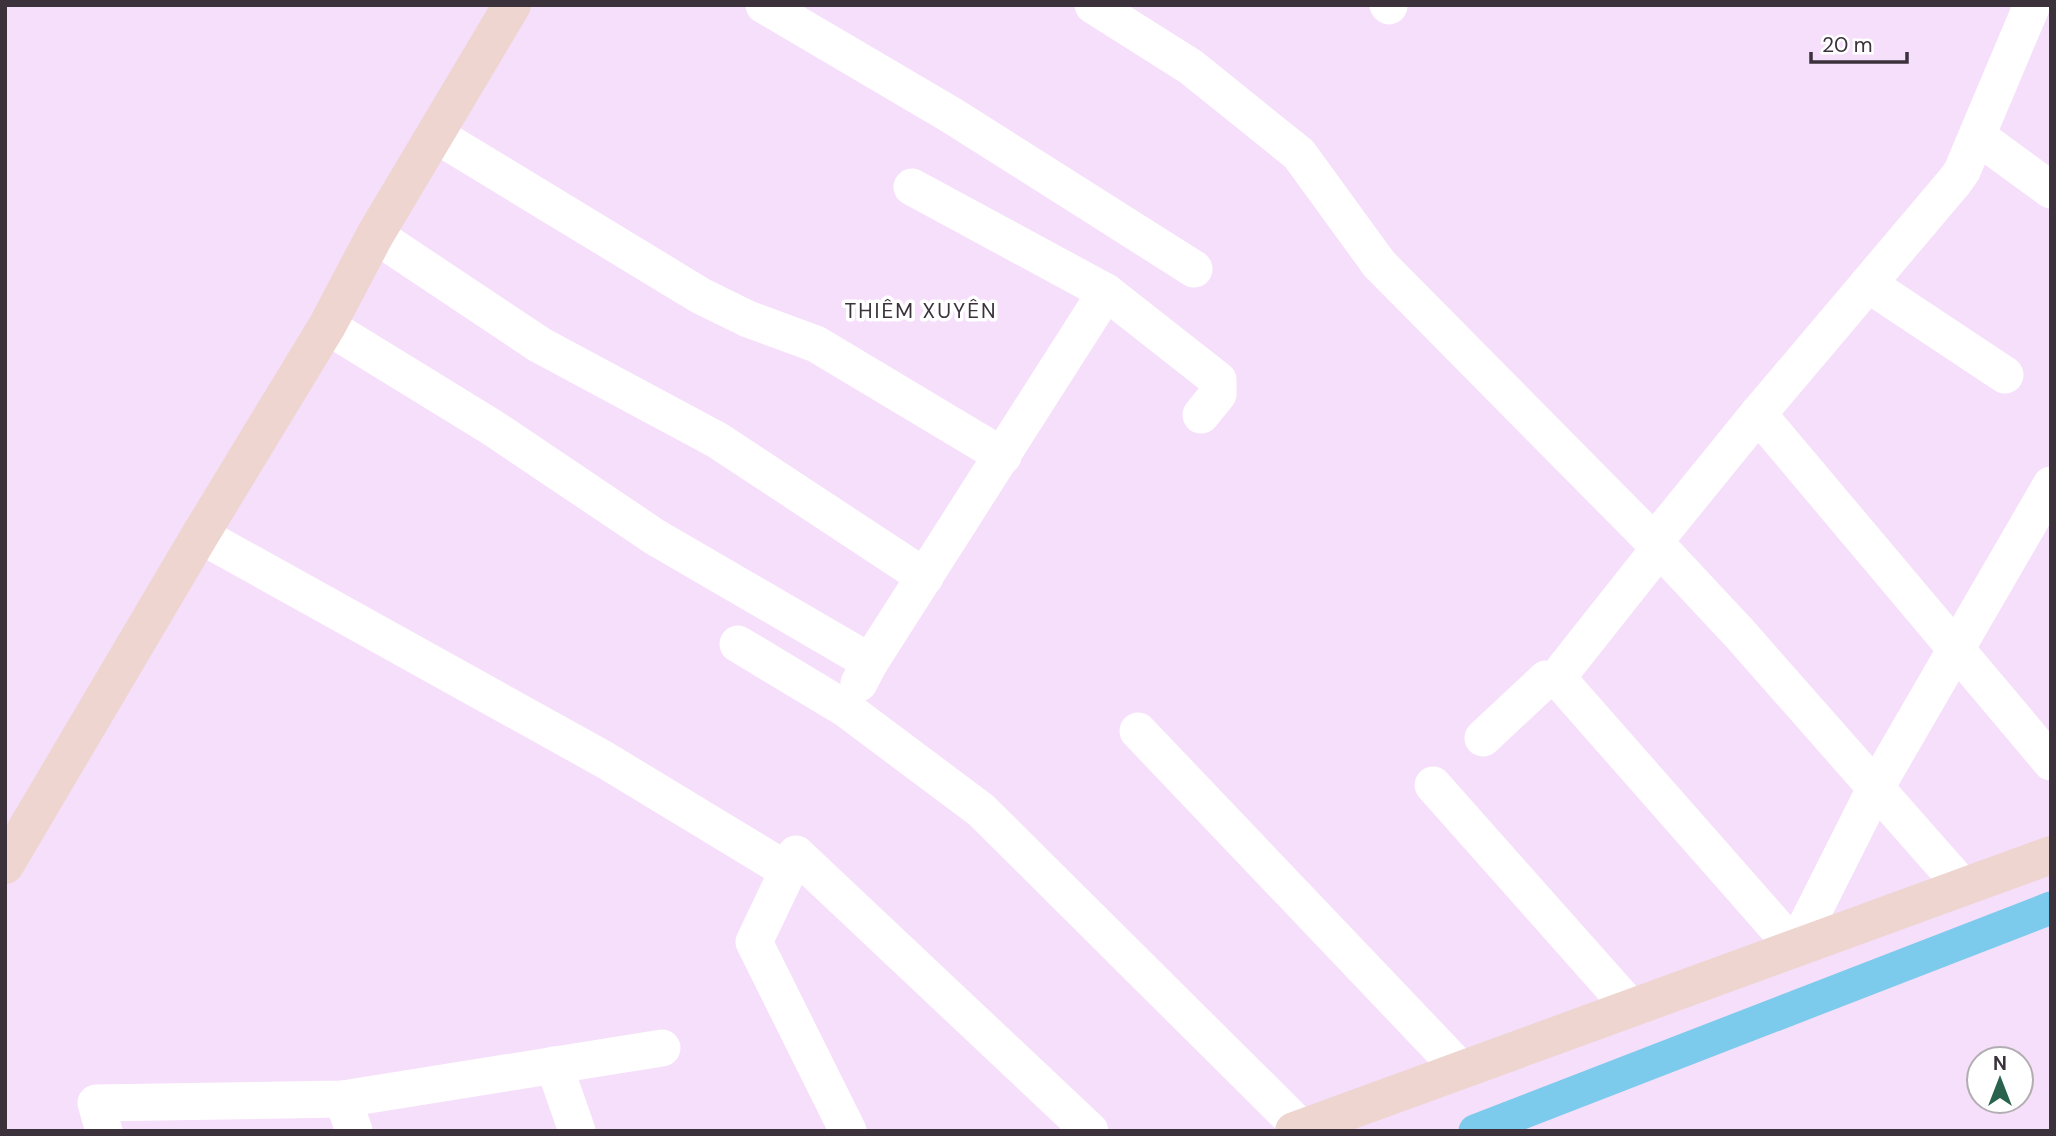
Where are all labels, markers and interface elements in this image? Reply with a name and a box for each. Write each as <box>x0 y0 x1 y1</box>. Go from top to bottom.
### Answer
scale bar <box>1811 21 1907 65</box>
text: 20 m <box>1822 31 1873 59</box>
district label: THIÊM XUYÊN <box>844 297 998 325</box>
north arrow <box>1965 1045 2035 1115</box>
text: N <box>1993 1051 2007 1076</box>

